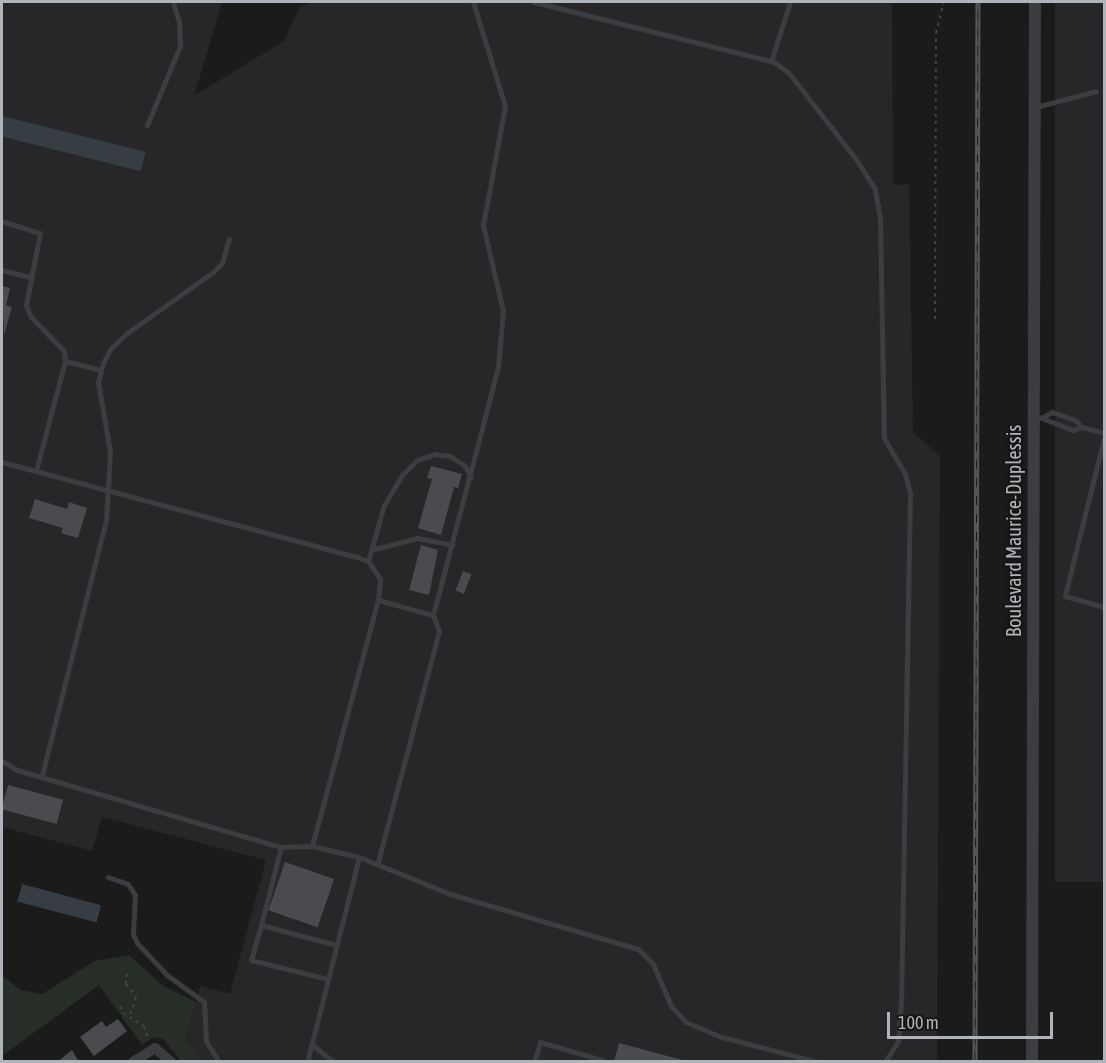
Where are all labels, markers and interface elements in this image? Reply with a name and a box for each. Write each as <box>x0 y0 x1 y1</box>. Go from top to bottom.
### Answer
street label: Boulevard Maurice-Duplessis <box>1001 425 1025 637</box>
scale bar <box>890 1000 1056 1038</box>
text: 100 m <box>898 1012 939 1033</box>

